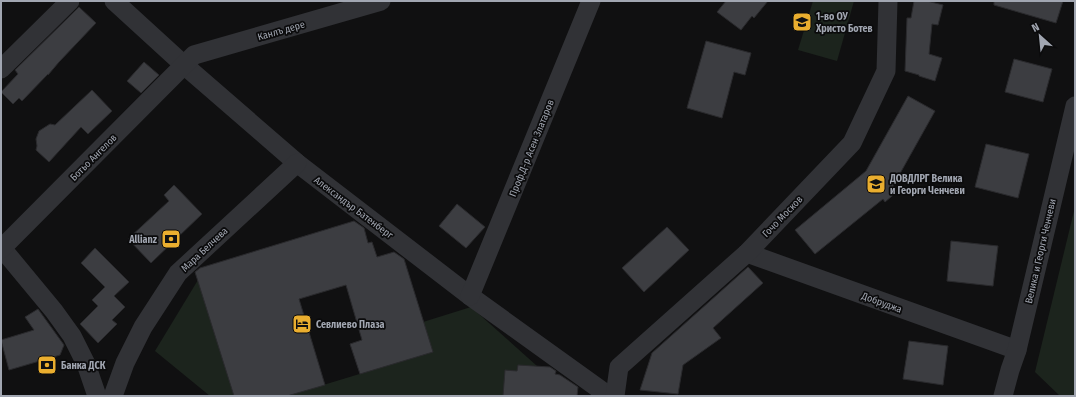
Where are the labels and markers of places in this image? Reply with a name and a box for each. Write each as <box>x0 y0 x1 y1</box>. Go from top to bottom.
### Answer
school or university icon: 1-во ОУ Христо Ботев <box>791 11 813 33</box>
place label: 1-во ОУ Христо Ботев <box>815 11 873 35</box>
school or university icon: ДОВДЛРГ Велика и Георги Ченчеви <box>865 173 887 195</box>
place label: ДОВДЛРГ Велика и Георги Ченчеви <box>889 173 965 197</box>
bank icon: Allianz <box>160 228 182 250</box>
place label: Allianz <box>128 234 158 246</box>
hotel icon: Севлиево Плаза <box>291 313 313 335</box>
place label: Севлиево Плаза <box>316 319 385 331</box>
bank icon: Банка ДСК <box>36 354 58 376</box>
place label: Банка ДСК <box>61 360 106 372</box>

